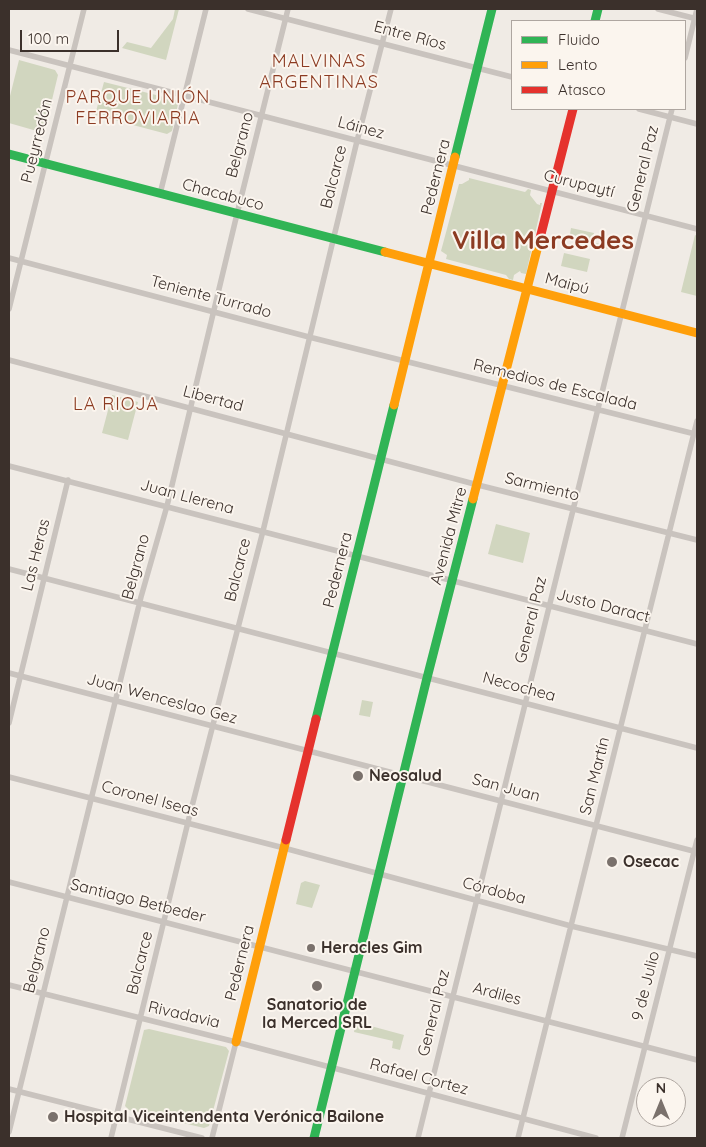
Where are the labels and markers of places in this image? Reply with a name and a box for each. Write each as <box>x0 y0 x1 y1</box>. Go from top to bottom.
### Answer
place label: Neosalud <box>369 766 442 786</box>
marker: Neosalud <box>351 769 365 783</box>
place label: Osecac <box>623 852 679 872</box>
marker: Osecac <box>605 855 619 869</box>
place label: Heracles Gim <box>321 938 423 958</box>
marker: Heracles Gim <box>305 942 317 954</box>
marker: Sanatorio de la Merced SRL <box>310 979 324 993</box>
place label: Sanatorio de la Merced SRL <box>262 995 372 1033</box>
place label: Hospital Viceintendenta Verónica Bailone <box>64 1107 384 1127</box>
marker: Hospital Viceintendenta Verónica Bailone <box>46 1110 60 1124</box>

